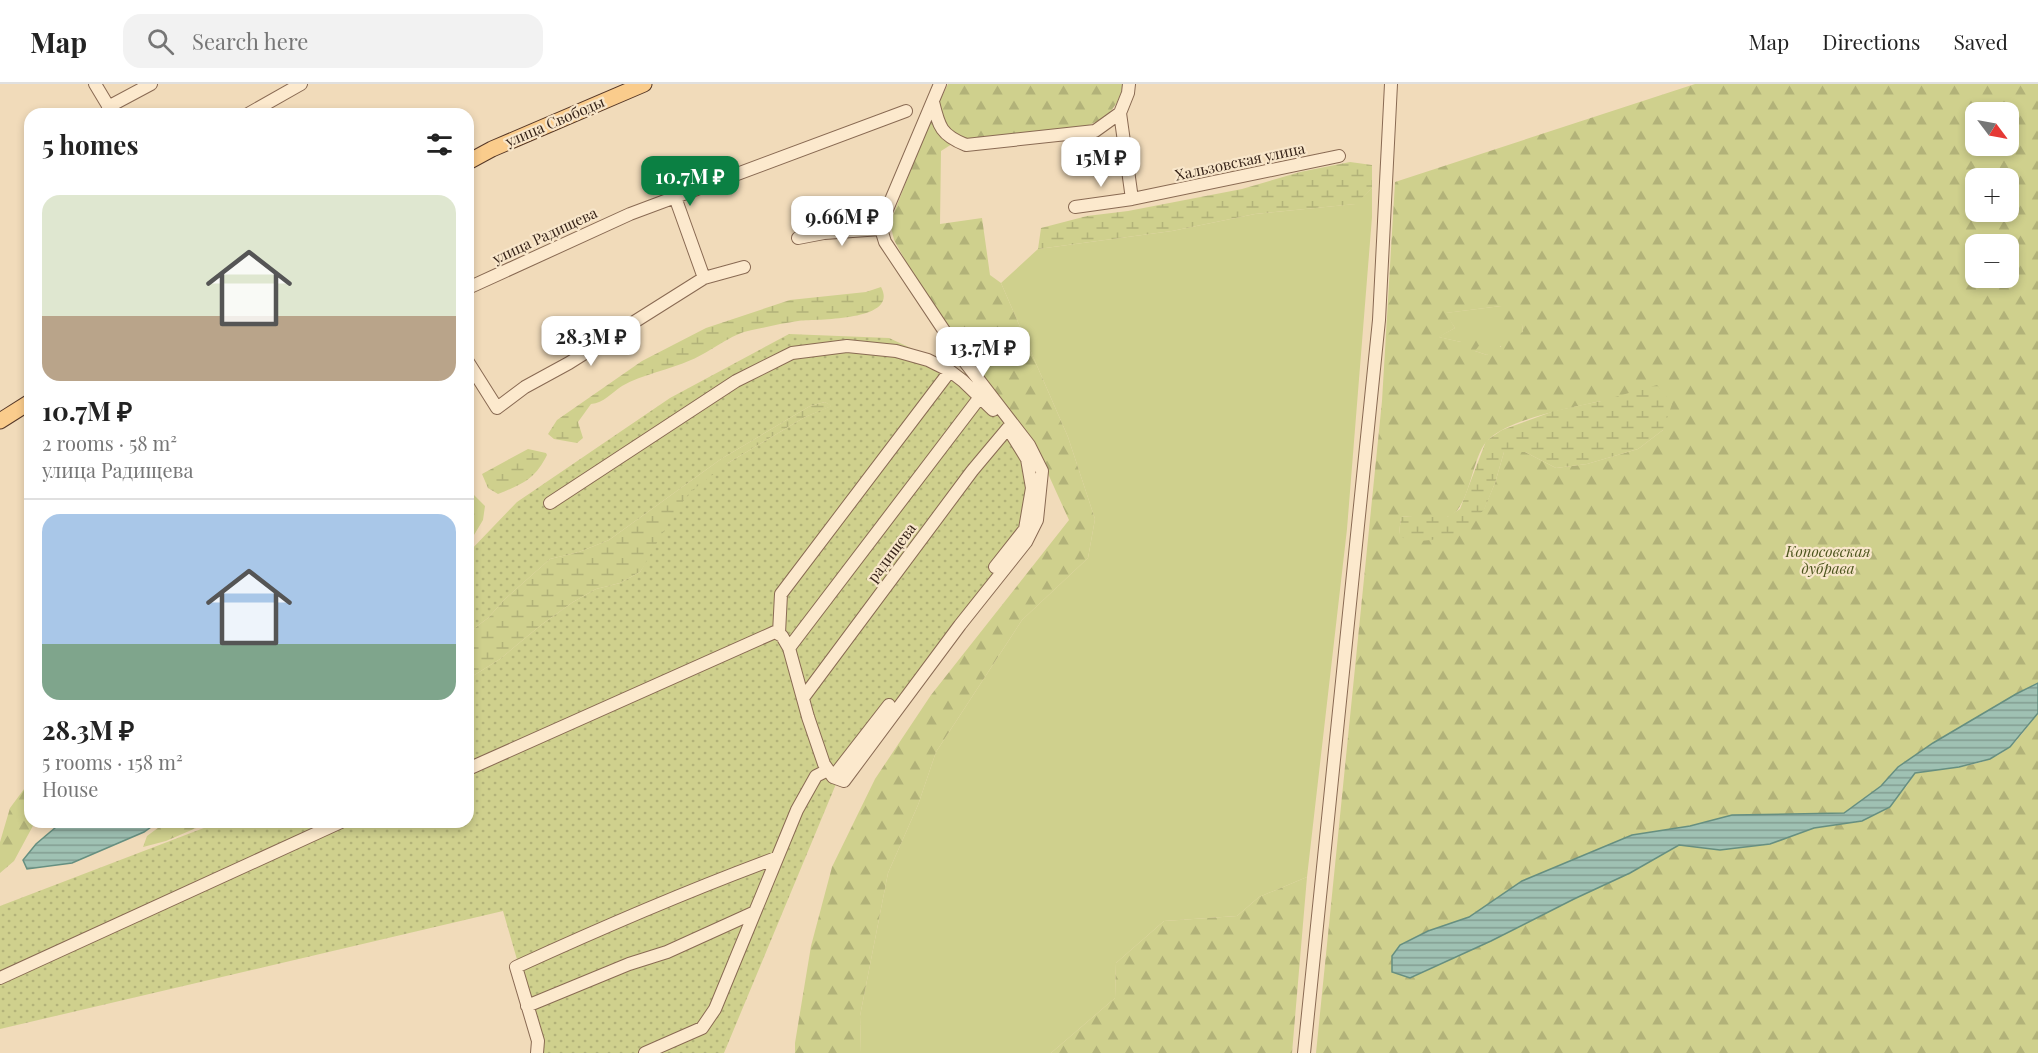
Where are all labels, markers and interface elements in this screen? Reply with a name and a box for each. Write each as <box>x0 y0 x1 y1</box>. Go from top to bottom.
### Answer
search box <box>123 14 543 68</box>
text: Map <box>30 23 87 60</box>
icon: search <box>144 25 177 58</box>
text: Search here <box>192 26 308 56</box>
text: Map <box>1748 27 1789 55</box>
text: Directions <box>1822 27 1920 55</box>
text: Saved <box>1953 27 2008 55</box>
street label: улица Свободы <box>501 91 607 151</box>
north arrow <box>1965 102 2019 156</box>
map controls <box>1965 102 2019 288</box>
text: 5 homes <box>42 127 138 162</box>
icon: filters <box>423 128 456 161</box>
pin: 15M ₽ <box>1059 137 1143 188</box>
street label: Хальзовская улица <box>1173 137 1307 185</box>
text: 15M ₽ <box>1075 143 1127 170</box>
pin: 10.7M ₽ <box>635 156 745 207</box>
text: 10.7M ₽ <box>655 162 725 189</box>
button: + <box>1965 168 2019 222</box>
pin: 9.66M ₽ <box>787 196 897 247</box>
street label: улица Радищева <box>488 202 601 269</box>
text: 9.66M ₽ <box>805 202 879 229</box>
icon: home <box>195 234 303 342</box>
button: − <box>1965 234 2019 288</box>
pin: 28.3M ₽ <box>536 316 646 367</box>
text: 28.3M ₽ <box>555 322 627 349</box>
pin: 13.7M ₽ <box>928 327 1038 378</box>
text: 13.7M ₽ <box>950 333 1016 360</box>
text: 10.7M ₽ <box>42 393 132 428</box>
text: 2 rooms · 58 m² <box>42 429 177 456</box>
text: улица Радищева <box>42 456 193 483</box>
street label: радищева <box>862 518 920 586</box>
park label: Копосовская дубрава <box>1784 541 1871 578</box>
icon: home <box>195 553 303 661</box>
text: 28.3M ₽ <box>42 712 134 747</box>
text: 5 rooms · 158 m² <box>42 748 183 775</box>
text: House <box>42 775 98 802</box>

